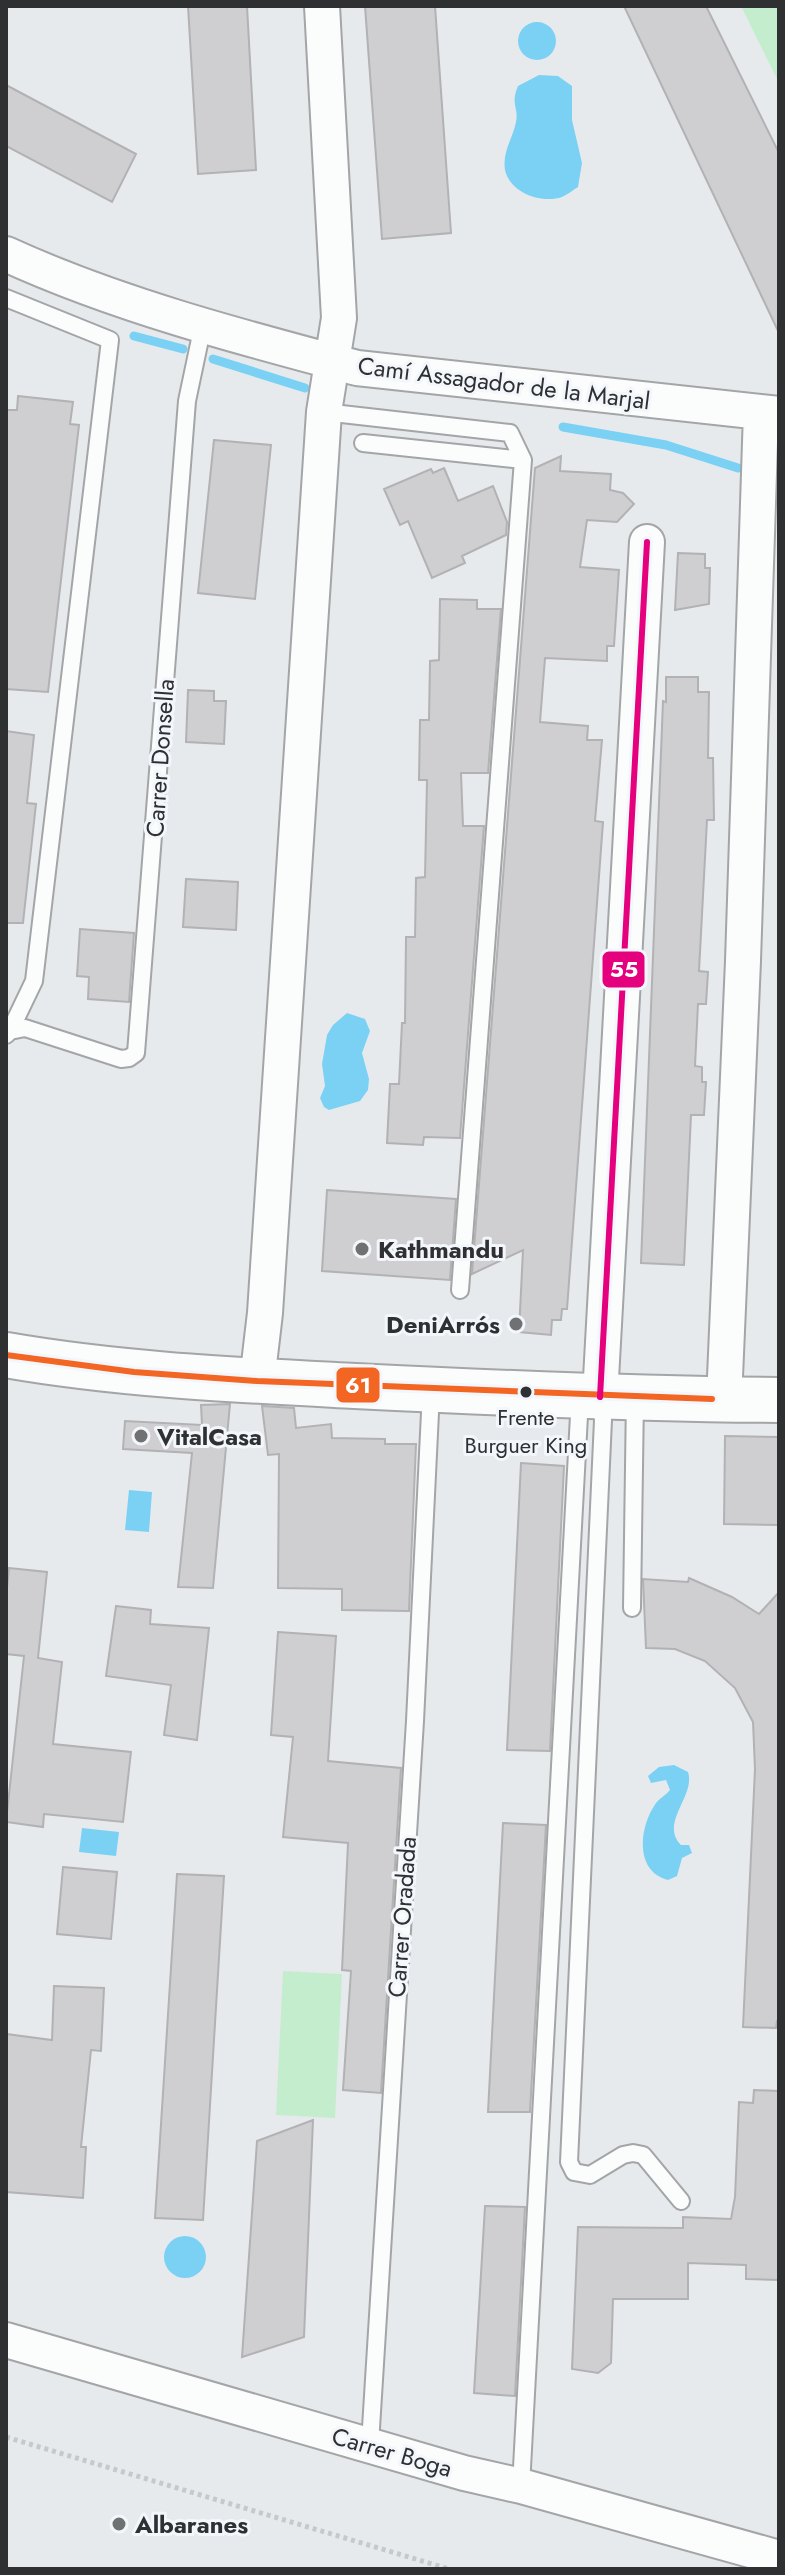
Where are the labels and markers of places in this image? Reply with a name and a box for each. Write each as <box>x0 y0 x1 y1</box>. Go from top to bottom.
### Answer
place label: Kathmandu <box>378 1232 504 1267</box>
marker: Kathmandu <box>353 1240 371 1258</box>
place label: DeniArrós <box>386 1307 500 1342</box>
marker: DeniArrós <box>507 1315 525 1333</box>
marker: Frente Burguer King <box>518 1384 534 1400</box>
place label: Frente Burguer King <box>465 1401 587 1461</box>
place label: VitalCasa <box>156 1419 262 1454</box>
marker: VitalCasa <box>132 1427 150 1445</box>
place label: Albaranes <box>134 2507 248 2542</box>
marker: Albaranes <box>110 2515 128 2533</box>

